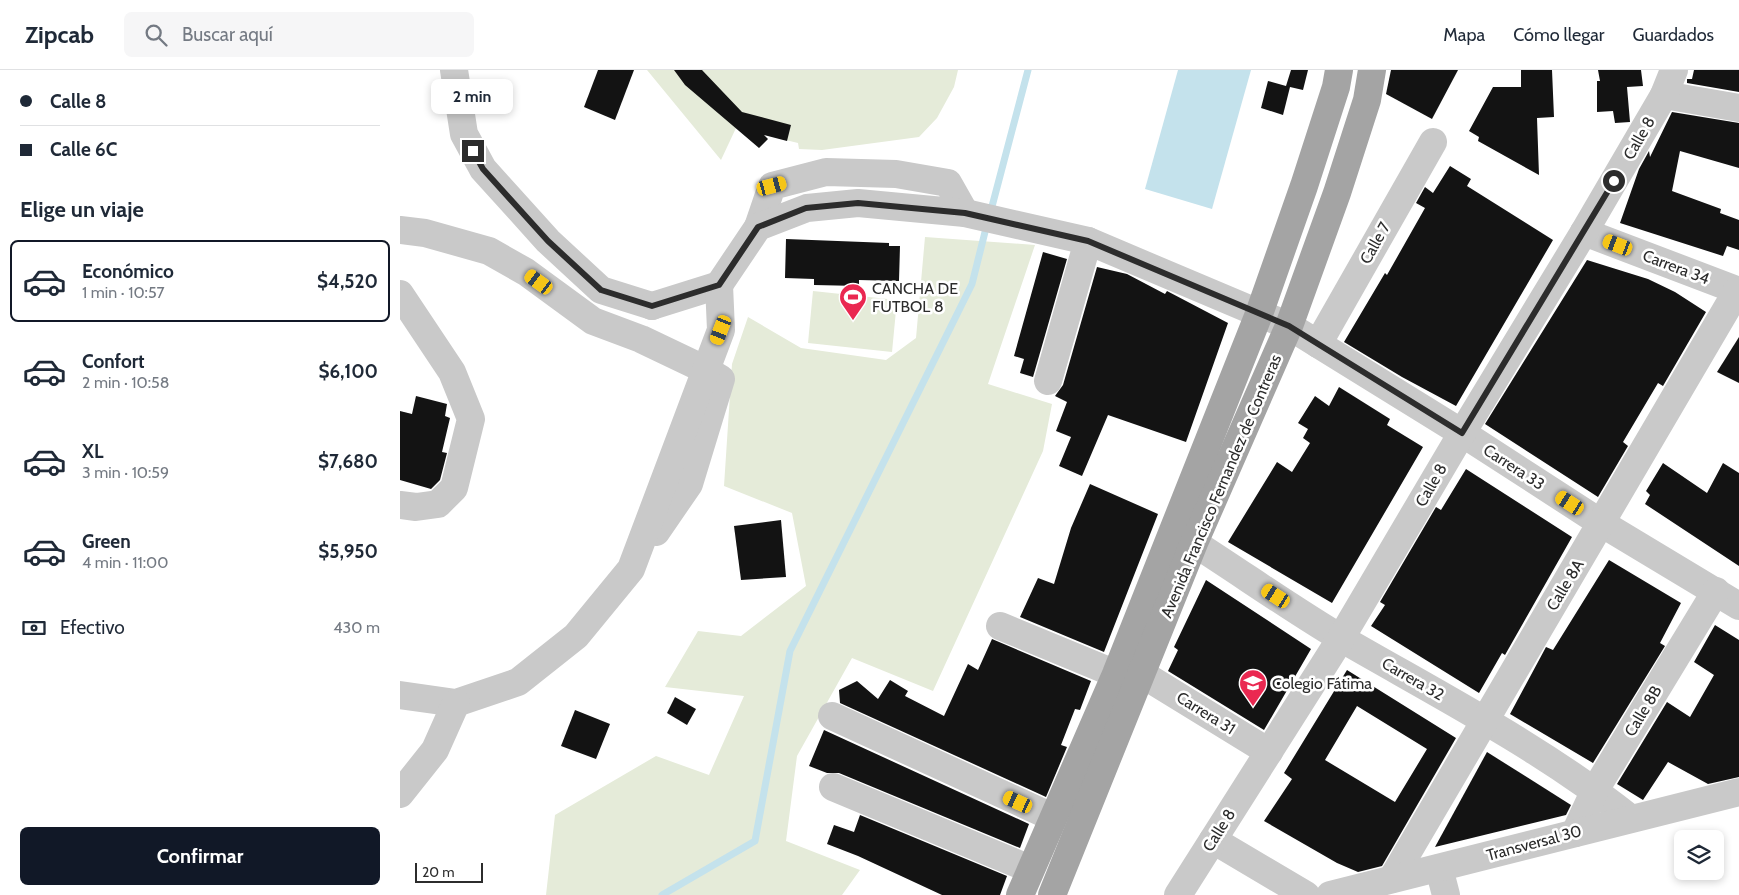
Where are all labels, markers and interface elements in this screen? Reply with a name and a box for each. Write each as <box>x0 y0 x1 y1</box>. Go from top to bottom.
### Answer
search box <box>124 12 474 57</box>
text: Zipcab <box>25 20 94 49</box>
icon: search <box>142 21 170 49</box>
text: Buscar aquí <box>182 23 273 46</box>
text: Mapa <box>1443 24 1485 46</box>
text: Cómo llegar <box>1513 24 1605 46</box>
text: Guardados <box>1633 24 1714 46</box>
callout: 2 min <box>432 78 514 114</box>
text: 2 min <box>453 87 491 106</box>
text: Calle 8 <box>50 90 106 113</box>
street label: Calle 8 <box>1619 113 1659 163</box>
text: Calle 6C <box>50 138 117 161</box>
route end <box>462 140 484 162</box>
route start <box>1603 170 1625 192</box>
car <box>755 175 788 197</box>
text: Elige un viaje <box>20 196 144 223</box>
street label: Calle 7 <box>1356 219 1394 267</box>
car <box>1601 233 1634 257</box>
street label: Carrera 34 <box>1640 246 1712 288</box>
icon: car <box>22 259 67 304</box>
text: Económico <box>82 260 174 283</box>
car <box>522 267 555 297</box>
text: $4,520 <box>317 270 378 293</box>
place label: CANCHA DE FUTBOL 8 <box>872 279 958 316</box>
sports icon: CANCHA DE FUTBOL 8 <box>838 282 868 321</box>
text: 1 min · 10:57 <box>82 283 165 302</box>
car <box>708 313 733 347</box>
icon: car <box>22 349 67 394</box>
text: Confort <box>82 350 145 373</box>
street label: Avenida Francisco Fernandez de Contreras <box>1157 351 1285 620</box>
text: $6,100 <box>318 360 378 383</box>
text: 2 min · 10:58 <box>82 373 169 392</box>
icon: car <box>22 439 67 484</box>
text: XL <box>82 440 103 463</box>
street label: Carrera 33 <box>1480 440 1548 494</box>
text: $7,680 <box>318 450 378 473</box>
street label: Calle 8 <box>1411 460 1451 510</box>
text: 3 min · 10:59 <box>82 463 169 482</box>
car <box>1553 489 1586 517</box>
icon: car <box>22 529 67 574</box>
text: Green <box>82 530 131 553</box>
text: $5,950 <box>318 540 378 563</box>
text: 4 min · 11:00 <box>82 553 168 572</box>
street label: Calle 8A <box>1542 556 1588 614</box>
car <box>1259 582 1292 610</box>
icon: cash <box>20 614 48 642</box>
text: Efectivo <box>60 616 125 639</box>
text: 430 m <box>333 618 380 637</box>
street label: Carrera 32 <box>1378 654 1448 704</box>
school or university icon: Colegio Fátima <box>1238 668 1268 707</box>
place label: Colegio Fátima <box>1272 674 1372 693</box>
street label: Calle 8B <box>1620 682 1666 740</box>
street label: Carrera 31 <box>1173 688 1239 738</box>
car <box>1001 789 1034 815</box>
street label: Calle 8 <box>1199 805 1239 855</box>
street label: Transversal 30 <box>1484 821 1584 865</box>
button: Confirmar <box>20 827 380 885</box>
map controls <box>1674 830 1724 880</box>
button: layers <box>1674 830 1724 880</box>
scale bar <box>415 860 482 883</box>
text: 20 m <box>422 863 455 881</box>

